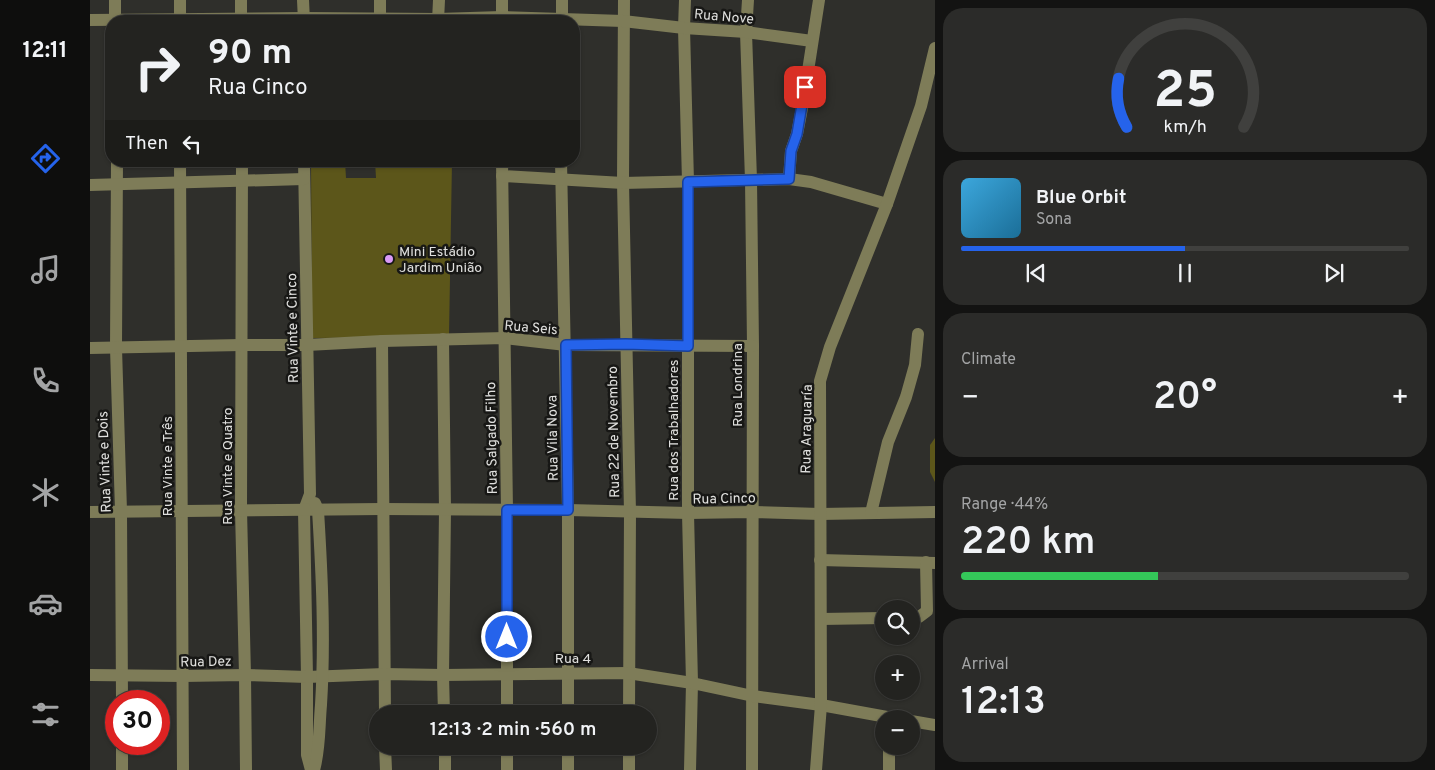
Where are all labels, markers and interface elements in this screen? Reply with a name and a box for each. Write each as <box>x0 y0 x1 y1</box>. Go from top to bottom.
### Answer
street label: Rua Nove <box>693 6 755 29</box>
text: 90 m <box>208 32 292 76</box>
icon: right <box>125 35 190 100</box>
text: 12:11 <box>22 38 68 65</box>
text: 25 <box>1153 60 1217 126</box>
pin <box>784 66 826 108</box>
icon: arrive <box>791 73 819 101</box>
text: Rua Cinco <box>208 75 308 102</box>
text: km/h <box>1163 116 1207 139</box>
icon: left <box>178 130 206 158</box>
text: Then <box>125 132 168 156</box>
icon: directions <box>28 141 63 176</box>
text: Blue Orbit <box>1036 186 1126 210</box>
text: Sona <box>1036 210 1072 230</box>
place label: Mini Estádio Jardim União <box>399 244 482 277</box>
icon: music <box>28 252 63 287</box>
marker: Mini Estádio Jardim União <box>383 253 395 265</box>
icon: previous <box>1022 259 1050 287</box>
icon: pause <box>1171 259 1199 287</box>
icon: next <box>1320 259 1348 287</box>
street label: Rua Vinte e Cinco <box>284 273 303 383</box>
street label: Rua Seis <box>503 318 558 339</box>
street label: Rua Londrina <box>730 343 747 427</box>
text: Climate <box>961 350 1016 370</box>
street label: Rua dos Trabalhadores <box>666 359 683 501</box>
icon: phone <box>28 363 63 398</box>
street label: Rua 22 de Novembro <box>605 366 624 498</box>
text: 20° <box>1153 374 1217 423</box>
street label: Rua Salgado Filho <box>483 381 502 494</box>
text: − <box>961 381 979 417</box>
text: + <box>1391 381 1409 417</box>
street label: Rua Araguaría <box>798 384 817 474</box>
street label: Rua Vila Nova <box>544 395 563 481</box>
street label: Rua Vinte e Quatro <box>220 407 237 525</box>
street label: Rua Vinte e Dois <box>95 411 116 513</box>
street label: Rua Vinte e Três <box>160 416 177 516</box>
icon: climate <box>28 475 63 510</box>
street label: Rua Cinco <box>692 490 756 509</box>
text: Range · 44% <box>961 495 1048 515</box>
text: 220 km <box>961 519 1096 568</box>
icon: car <box>28 586 63 621</box>
map controls <box>875 600 920 755</box>
button: search <box>875 600 920 645</box>
position arrow <box>480 610 532 662</box>
street label: Rua 4 <box>555 651 591 668</box>
street label: Rua Dez <box>180 654 232 671</box>
button: + <box>875 655 920 700</box>
text: Arrival <box>961 655 1009 675</box>
text: 12:13 <box>961 679 1046 728</box>
speed limit sign: 30 <box>105 690 170 755</box>
icon: filters <box>28 697 63 732</box>
button: − <box>875 710 920 755</box>
text: 12:13 · 2 min · 560 m <box>430 718 596 742</box>

